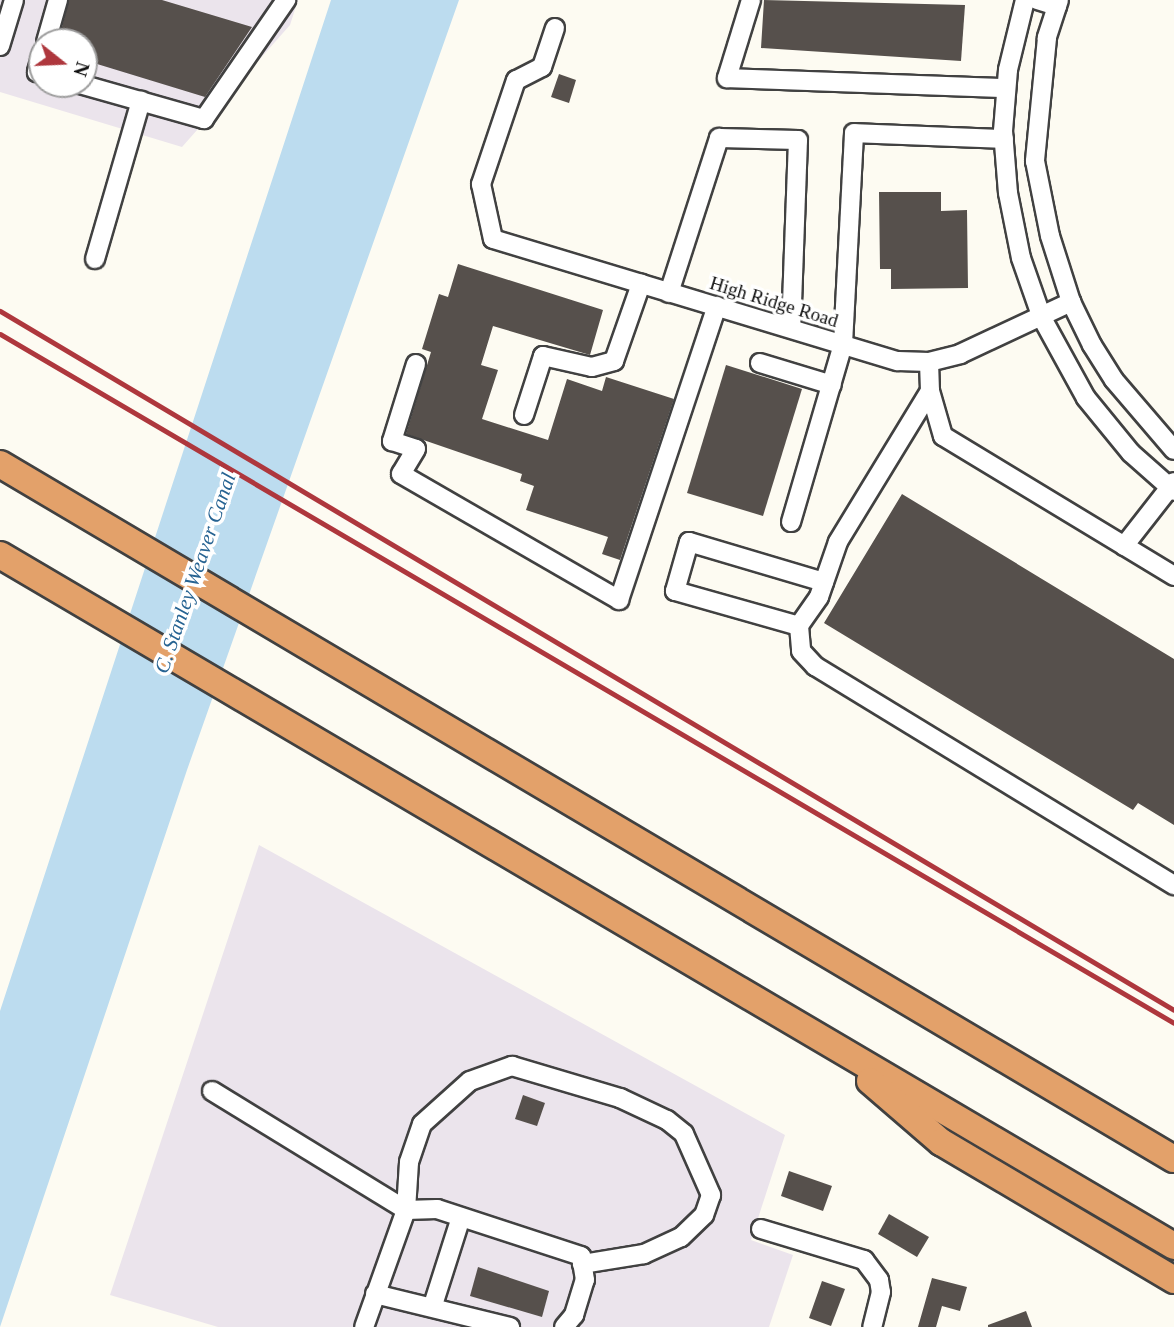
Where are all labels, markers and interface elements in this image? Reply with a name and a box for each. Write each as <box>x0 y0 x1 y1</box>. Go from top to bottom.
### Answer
north arrow <box>28 28 98 98</box>
text: N <box>69 59 94 79</box>
street label: High Ridge Road <box>707 272 841 332</box>
water label: C. Stanley Weaver Canal <box>149 469 241 677</box>

